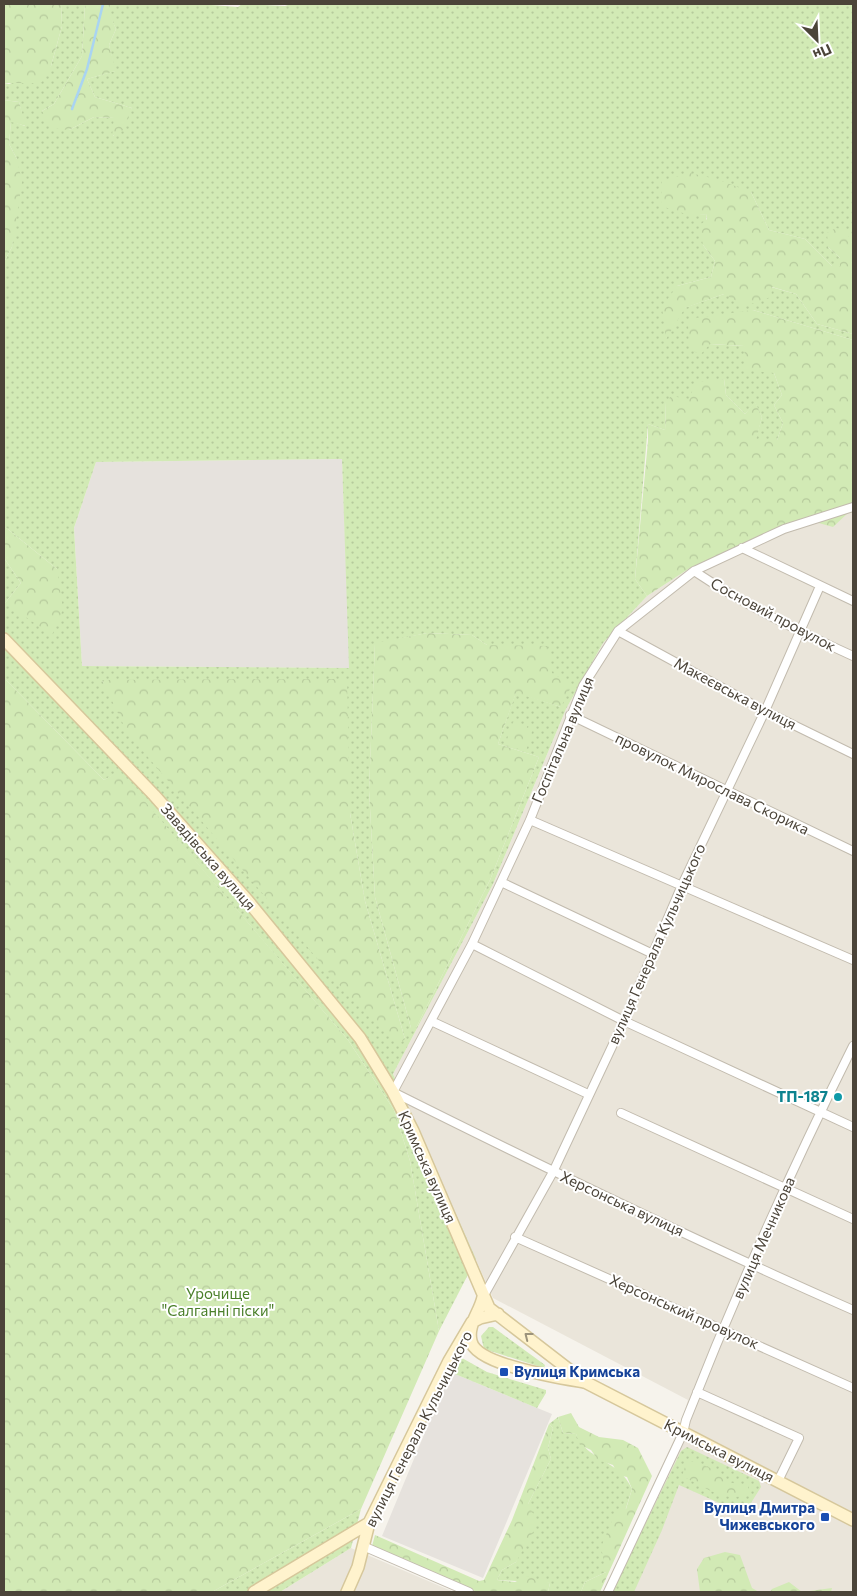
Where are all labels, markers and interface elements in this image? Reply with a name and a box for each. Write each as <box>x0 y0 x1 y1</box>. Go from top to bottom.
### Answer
north arrow <box>792 15 842 65</box>
text: Пн <box>811 41 834 64</box>
street label: Сосновий провулок <box>708 573 839 655</box>
street label: Макеєвська вулиця <box>671 653 800 733</box>
street label: Госпітальна вулиця <box>527 674 597 806</box>
street label: провулок Мирослава Скорика <box>613 728 812 838</box>
street label: Завадівська вулиця <box>157 799 260 913</box>
street label: вулиця Генерала Кульчицького <box>604 840 709 1047</box>
place label: ТП-187 <box>777 1087 828 1105</box>
marker: ТП-187 <box>832 1091 844 1103</box>
street label: Кримська вулиця <box>395 1108 461 1225</box>
street label: Херсонська вулиця <box>558 1167 687 1240</box>
street label: вулиця Мечникова <box>728 1174 798 1301</box>
street label: Херсонський провулок <box>607 1270 762 1352</box>
park label: Урочище "Салганні піски" <box>162 1284 274 1319</box>
street label: вулиця Генерала Кульчицького <box>361 1327 476 1530</box>
one-way arrow <box>524 1333 533 1342</box>
place label: Вулиця Кримська <box>514 1362 640 1380</box>
marker: Вулиця Кримська <box>498 1366 510 1378</box>
street label: Кримська вулиця <box>661 1415 777 1486</box>
place label: Вулиця Дмитра Чижевського <box>704 1498 815 1533</box>
marker: Вулиця Дмитра Чижевського <box>819 1511 831 1523</box>

